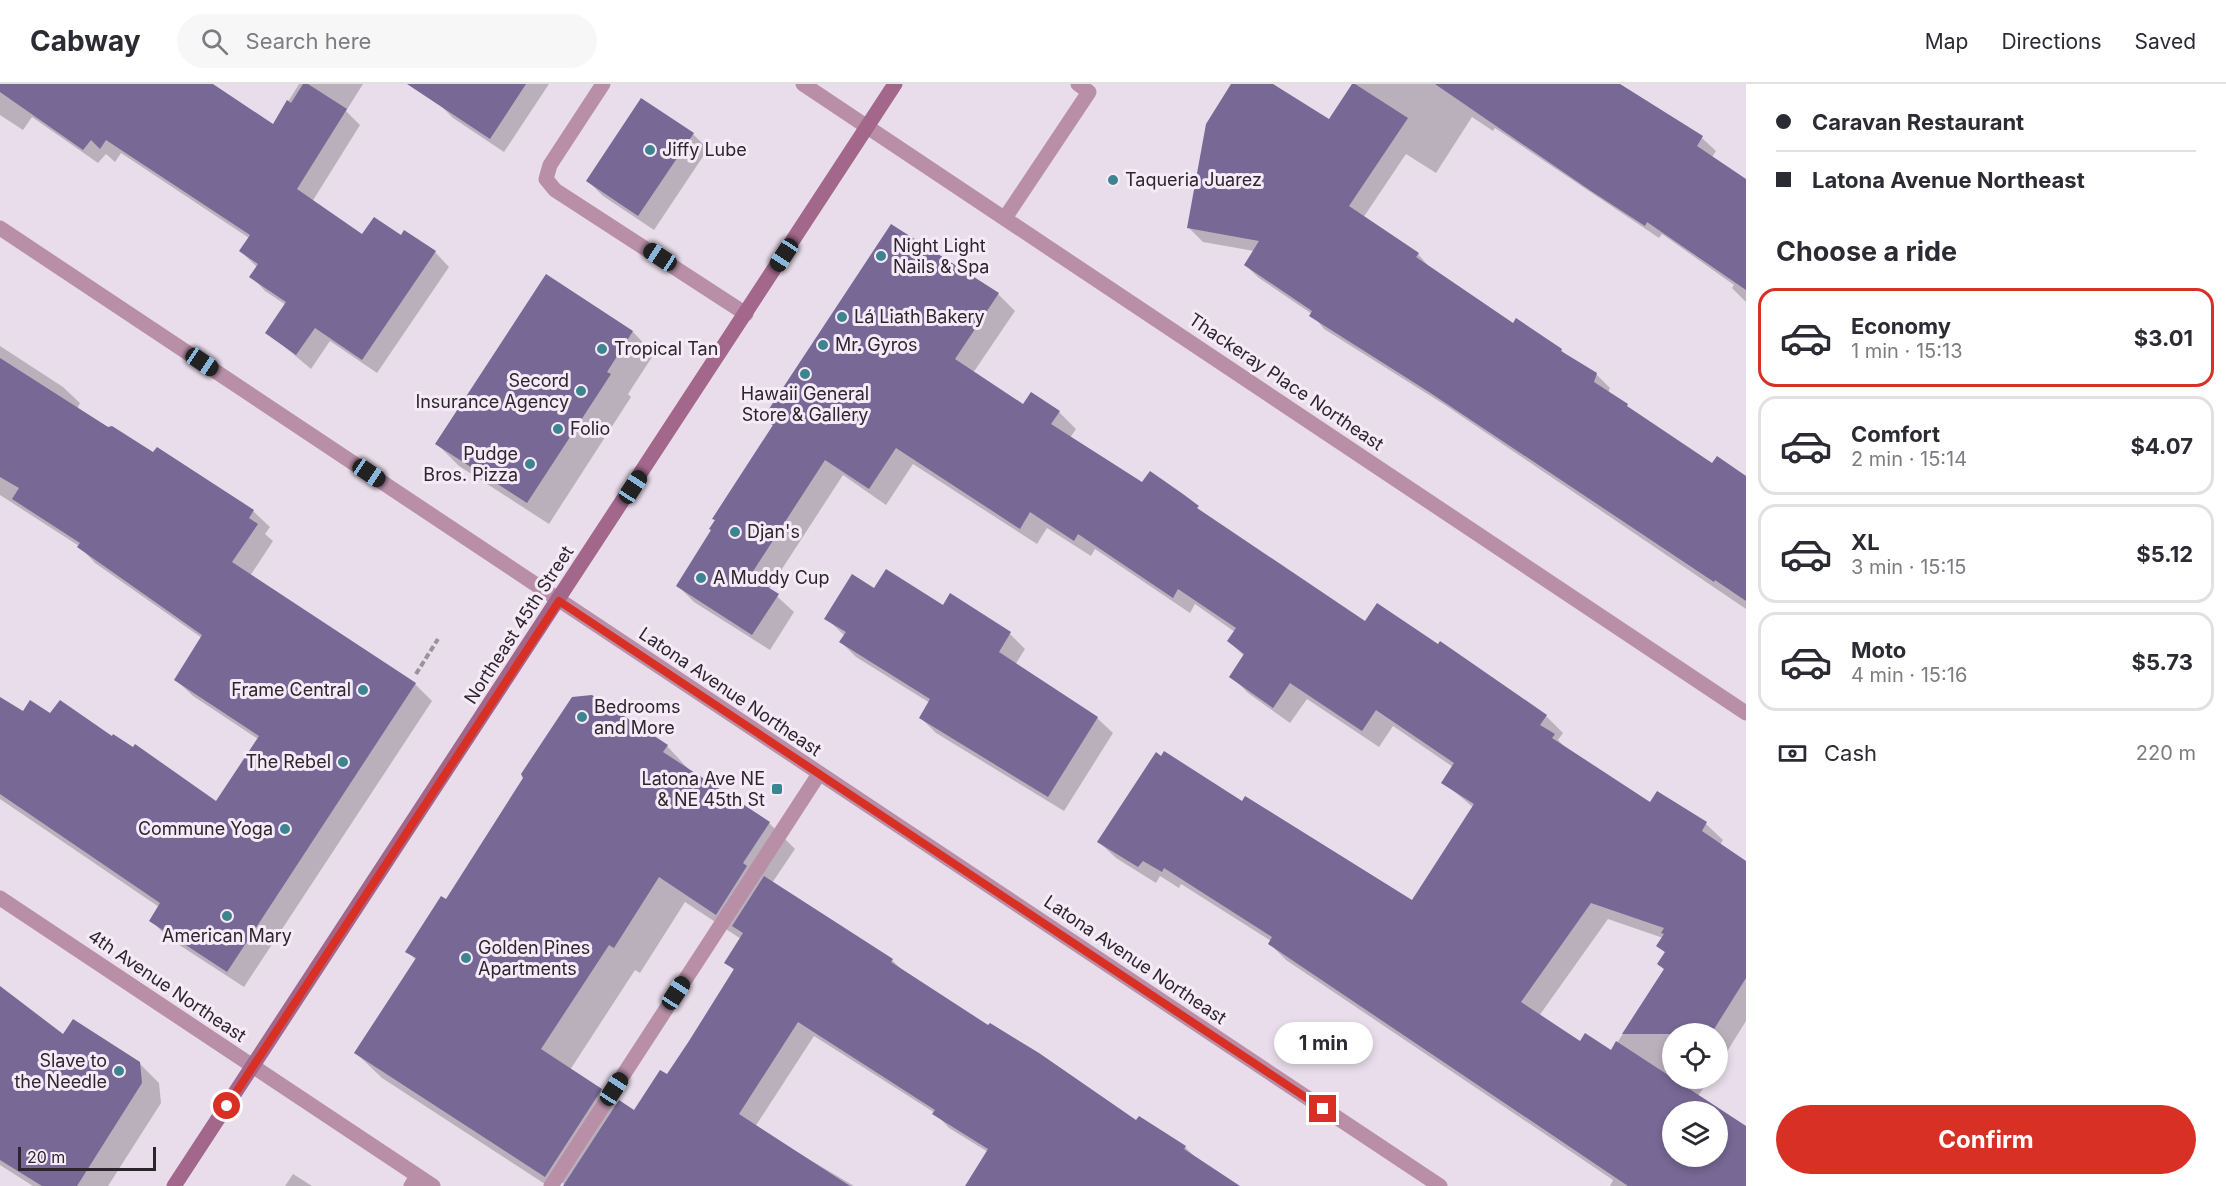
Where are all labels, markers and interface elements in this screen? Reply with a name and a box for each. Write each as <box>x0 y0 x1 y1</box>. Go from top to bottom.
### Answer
search box <box>177 14 597 68</box>
text: Cabway <box>30 24 141 58</box>
icon: search <box>198 25 231 58</box>
text: Search here <box>246 28 371 54</box>
text: Map <box>1925 29 1968 54</box>
text: Directions <box>2001 29 2102 54</box>
text: Saved <box>2135 29 2196 54</box>
text: Caravan Restaurant <box>1812 109 2024 135</box>
place label: Jiffy Lube <box>662 139 747 160</box>
marker: Jiffy Lube <box>643 143 657 157</box>
text: Latona Avenue Northeast <box>1812 167 2085 193</box>
place label: Taqueria Juarez <box>1125 169 1262 190</box>
marker: Taqueria Juarez <box>1106 173 1120 187</box>
car <box>767 235 801 275</box>
place label: Night Light Nails & Spa <box>893 235 989 277</box>
text: Choose a ride <box>1776 235 1957 268</box>
car <box>640 240 680 274</box>
marker: Night Light Nails & Spa <box>874 249 888 263</box>
place label: Lá Liath Bakery <box>854 306 985 327</box>
street label: Thackeray Place Northeast <box>1185 308 1388 455</box>
marker: Lá Liath Bakery <box>835 310 849 324</box>
icon: car <box>1779 311 1833 365</box>
text: Economy <box>1851 313 1951 339</box>
text: $3.01 <box>2134 325 2193 351</box>
place label: Mr. Gyros <box>835 334 917 355</box>
place label: Tropical Tan <box>614 338 718 359</box>
marker: Mr. Gyros <box>816 338 830 352</box>
text: 1 min · 15:13 <box>1851 339 1963 363</box>
marker: Tropical Tan <box>595 342 609 356</box>
car <box>182 344 222 380</box>
marker: Hawaii General Store & Gallery <box>798 367 812 381</box>
place label: Secord Insurance Agency <box>415 370 569 412</box>
place label: Hawaii General Store & Gallery <box>741 383 869 425</box>
marker: Secord Insurance Agency <box>574 384 588 398</box>
place label: Folio <box>570 418 610 439</box>
icon: car <box>1779 419 1833 473</box>
text: Comfort <box>1851 421 1940 447</box>
marker: Folio <box>551 422 565 436</box>
text: $4.07 <box>2131 433 2193 459</box>
place label: Pudge Bros. Pizza <box>423 443 518 485</box>
text: 2 min · 15:14 <box>1851 447 1967 471</box>
car <box>349 455 389 491</box>
marker: Pudge Bros. Pizza <box>523 457 537 471</box>
car <box>616 467 650 507</box>
place label: Djan's <box>747 521 800 542</box>
marker: Djan's <box>728 525 742 539</box>
icon: car <box>1779 527 1833 581</box>
text: XL <box>1851 529 1880 555</box>
text: $5.12 <box>2136 541 2193 567</box>
street label: Northeast 45th Street <box>460 542 578 708</box>
text: 3 min · 15:15 <box>1851 555 1967 579</box>
place label: A Muddy Cup <box>713 567 830 588</box>
marker: A Muddy Cup <box>694 571 708 585</box>
street label: Latona Avenue Northeast <box>635 623 825 760</box>
icon: car <box>1779 635 1833 689</box>
text: Moto <box>1851 637 1906 663</box>
text: $5.73 <box>2132 649 2193 675</box>
text: 4 min · 15:16 <box>1851 663 1967 687</box>
place label: Frame Central <box>231 679 351 700</box>
marker: Frame Central <box>356 683 370 697</box>
place label: Bedrooms and More <box>594 696 681 738</box>
marker: Bedrooms and More <box>575 710 589 724</box>
icon: cash <box>1776 737 1809 770</box>
text: Cash <box>1824 740 1877 766</box>
text: 220 m <box>2136 741 2196 765</box>
place label: The Rebel <box>245 751 331 772</box>
marker: The Rebel <box>336 755 350 769</box>
place label: Latona Ave NE & NE 45th St <box>642 768 765 810</box>
marker: Latona Ave NE & NE 45th St <box>770 782 784 796</box>
place label: Commune Yoga <box>138 818 273 839</box>
marker: Commune Yoga <box>278 822 292 836</box>
street label: Latona Avenue Northeast <box>1040 891 1230 1028</box>
marker: American Mary <box>220 909 234 923</box>
street label: 4th Avenue Northeast <box>84 925 250 1046</box>
place label: American Mary <box>162 925 292 946</box>
place label: Golden Pines Apartments <box>478 937 590 979</box>
marker: Golden Pines Apartments <box>459 951 473 965</box>
car <box>659 973 693 1013</box>
callout: 1 min <box>1274 1022 1372 1064</box>
map controls <box>1662 1023 1728 1167</box>
button: locate <box>1662 1023 1728 1089</box>
text: 1 min <box>1299 1031 1348 1055</box>
place label: Slave to the Needle <box>14 1050 107 1092</box>
marker: Slave to the Needle <box>112 1064 126 1078</box>
car <box>597 1069 631 1109</box>
route start <box>213 1092 240 1119</box>
route end <box>1309 1095 1336 1122</box>
button: layers <box>1662 1101 1728 1167</box>
button: Confirm <box>1776 1105 2196 1174</box>
scale bar <box>18 1144 156 1172</box>
text: 20 m <box>27 1147 65 1167</box>

